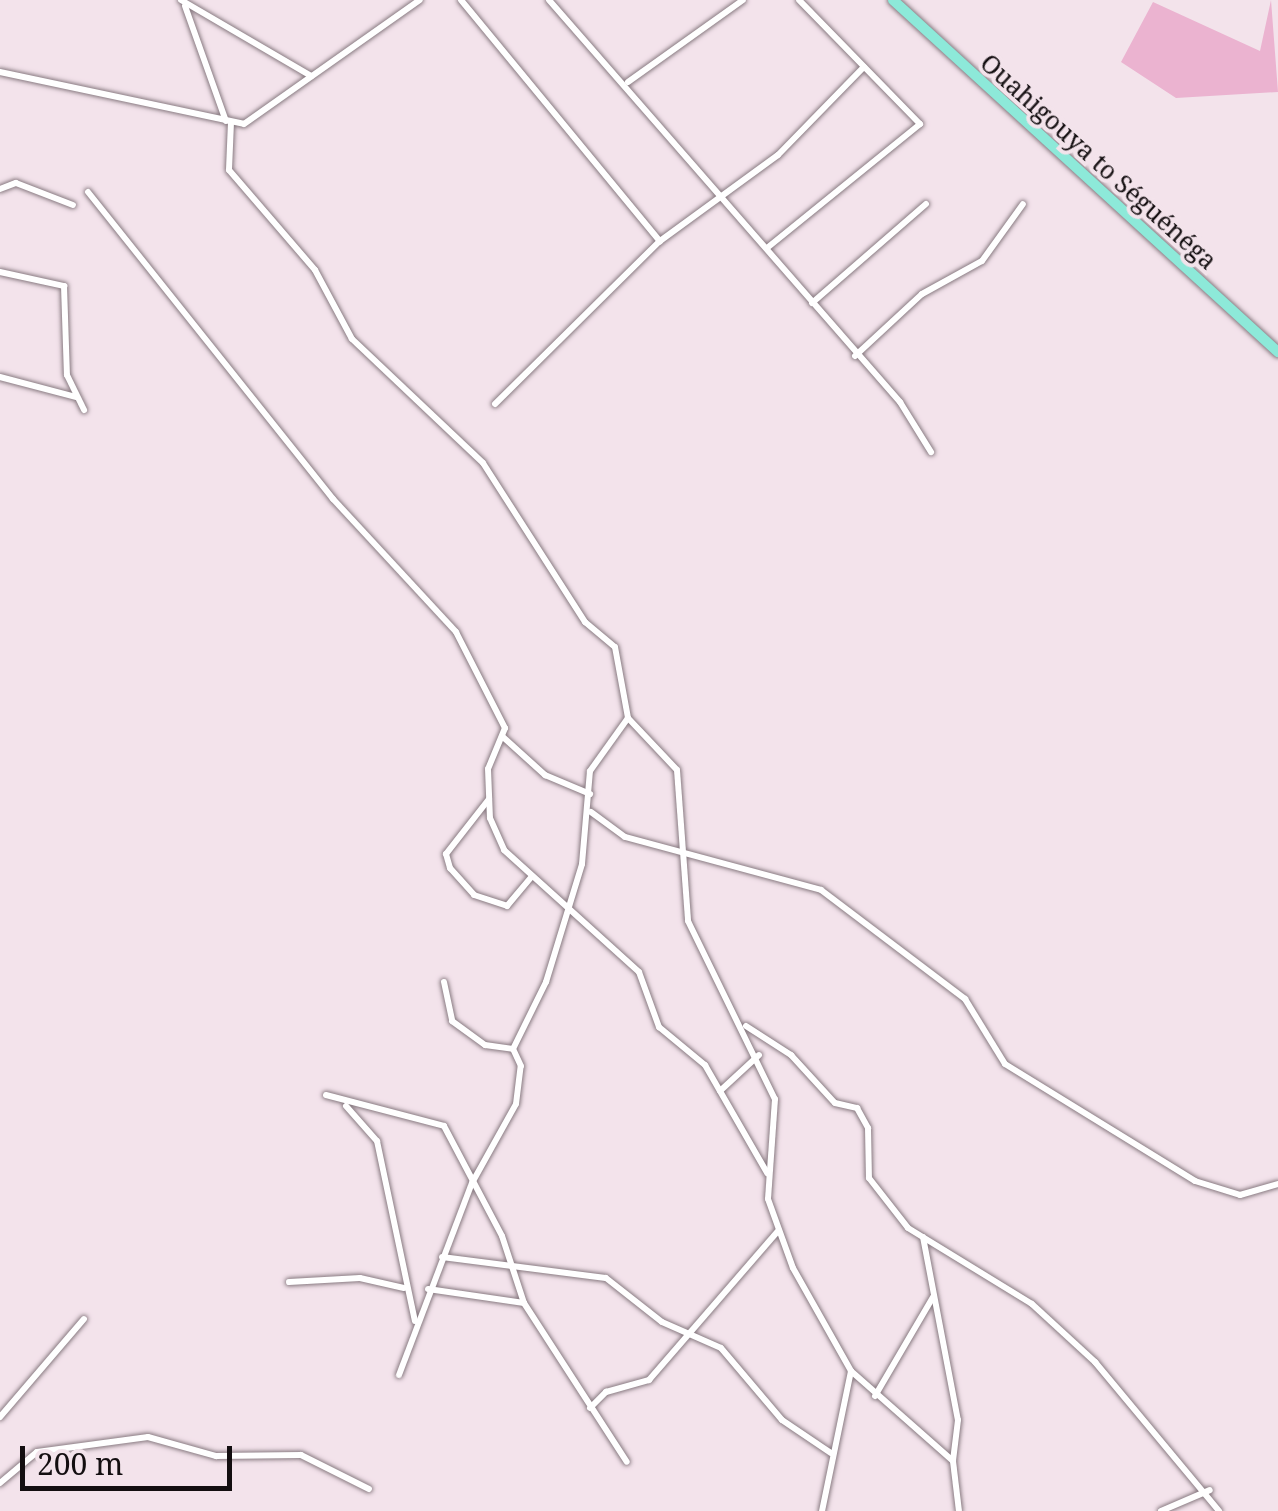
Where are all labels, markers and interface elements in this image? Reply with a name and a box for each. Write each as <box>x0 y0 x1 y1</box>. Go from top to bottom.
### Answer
street label: Ouahigouya to Séguénéga <box>975 47 1223 275</box>
scale bar <box>25 1426 238 1488</box>
text: 200 m <box>37 1443 123 1484</box>

